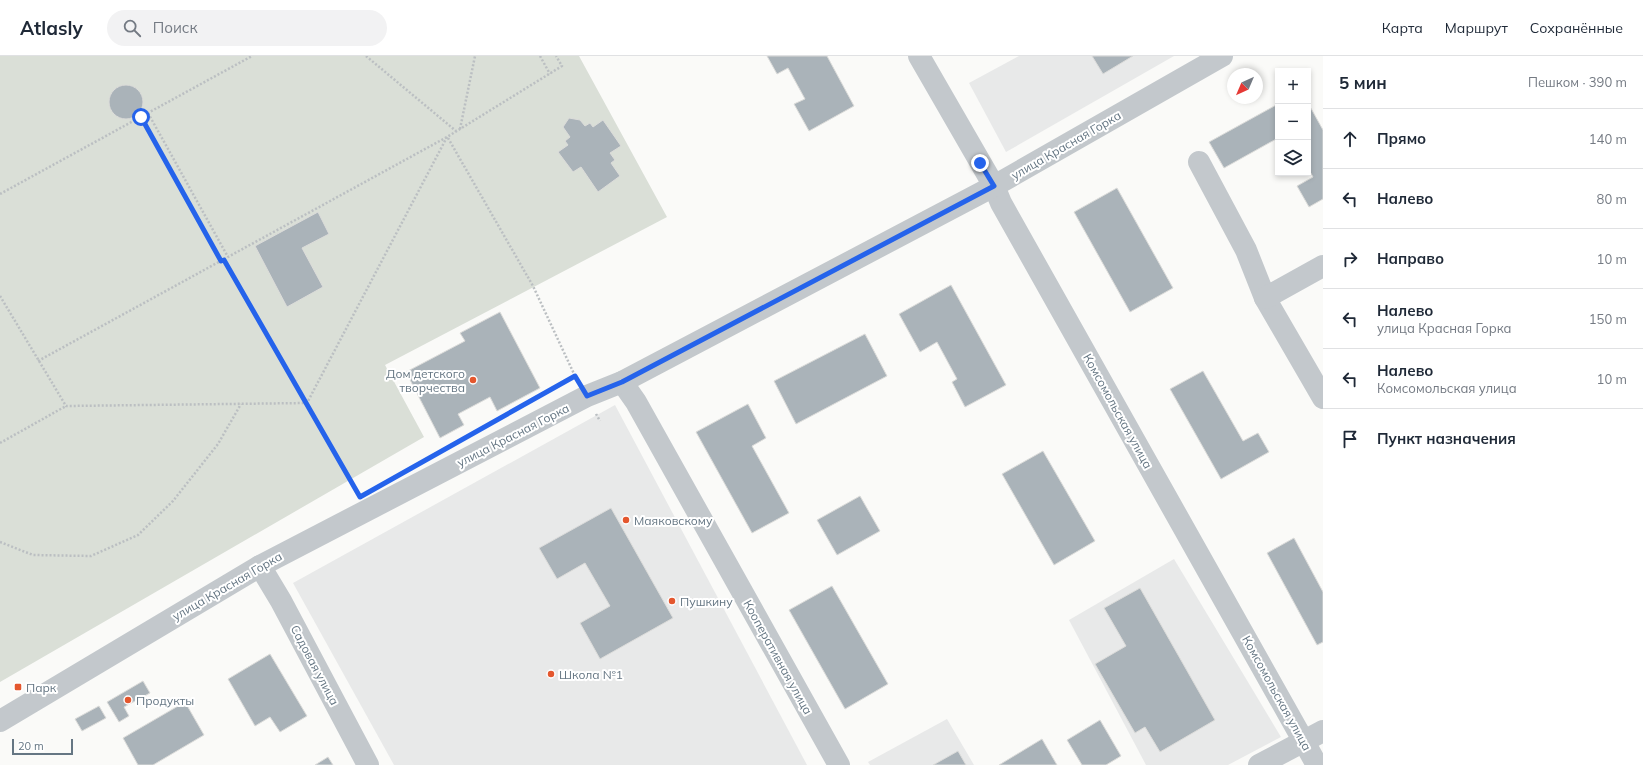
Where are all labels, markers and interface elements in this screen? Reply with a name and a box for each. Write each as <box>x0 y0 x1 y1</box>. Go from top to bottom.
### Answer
search box <box>107 10 387 46</box>
text: Atlasly <box>20 16 83 40</box>
icon: search <box>121 17 143 39</box>
text: Поиск <box>153 18 197 37</box>
text: Карта <box>1382 19 1423 37</box>
text: Маршрут <box>1445 19 1508 37</box>
text: Сохранённые <box>1530 19 1623 37</box>
north arrow <box>1227 68 1263 104</box>
map controls <box>1275 68 1311 176</box>
button: + <box>1275 68 1311 104</box>
text: 5 мин <box>1339 72 1387 93</box>
text: Пешком · 390 m <box>1528 74 1627 90</box>
button: − <box>1275 104 1311 140</box>
street label: улица Красная Горка <box>1008 107 1124 183</box>
route start <box>132 108 150 126</box>
icon: ahead <box>1339 128 1361 150</box>
text: Прямо <box>1377 129 1426 148</box>
text: 140 m <box>1589 131 1627 147</box>
button: layers <box>1275 140 1311 176</box>
route end <box>971 154 989 172</box>
icon: left <box>1339 188 1361 210</box>
text: Налево <box>1377 189 1433 208</box>
text: 80 m <box>1597 191 1627 207</box>
icon: right <box>1339 248 1361 270</box>
text: Направо <box>1377 249 1444 268</box>
text: 10 m <box>1597 251 1627 267</box>
text: Налево <box>1377 301 1433 320</box>
icon: left <box>1339 308 1361 330</box>
text: 150 m <box>1589 311 1627 327</box>
text: улица Красная Горка <box>1377 320 1512 336</box>
street label: Комсомольская улица <box>1080 351 1156 471</box>
text: Налево <box>1377 361 1433 380</box>
place label: Дом детского творчества <box>386 366 465 395</box>
icon: left <box>1339 368 1361 390</box>
text: 10 m <box>1597 371 1627 387</box>
marker: Дом детского творчества <box>468 375 478 385</box>
text: Комсомольская улица <box>1377 380 1517 396</box>
street label: улица Красная Горка <box>454 400 572 470</box>
icon: arrive <box>1339 428 1361 450</box>
text: Пункт назначения <box>1377 429 1516 448</box>
place label: Маяковскому <box>634 513 713 528</box>
marker: Маяковскому <box>621 515 631 525</box>
street label: улица Красная Горка <box>169 548 285 624</box>
place label: Пушкину <box>680 594 733 609</box>
marker: Пушкину <box>667 596 677 606</box>
street label: Кооперативная улица <box>740 597 816 717</box>
street label: Садовая улица <box>288 622 342 708</box>
street label: Комсомольская улица <box>1239 633 1315 753</box>
place label: Школа №1 <box>559 667 623 682</box>
marker: Школа №1 <box>546 669 556 679</box>
place label: Парк <box>26 680 57 695</box>
marker: Парк <box>13 682 23 692</box>
place label: Продукты <box>136 693 194 708</box>
marker: Продукты <box>123 695 133 705</box>
scale bar <box>12 737 73 756</box>
text: 20 m <box>18 739 44 753</box>

